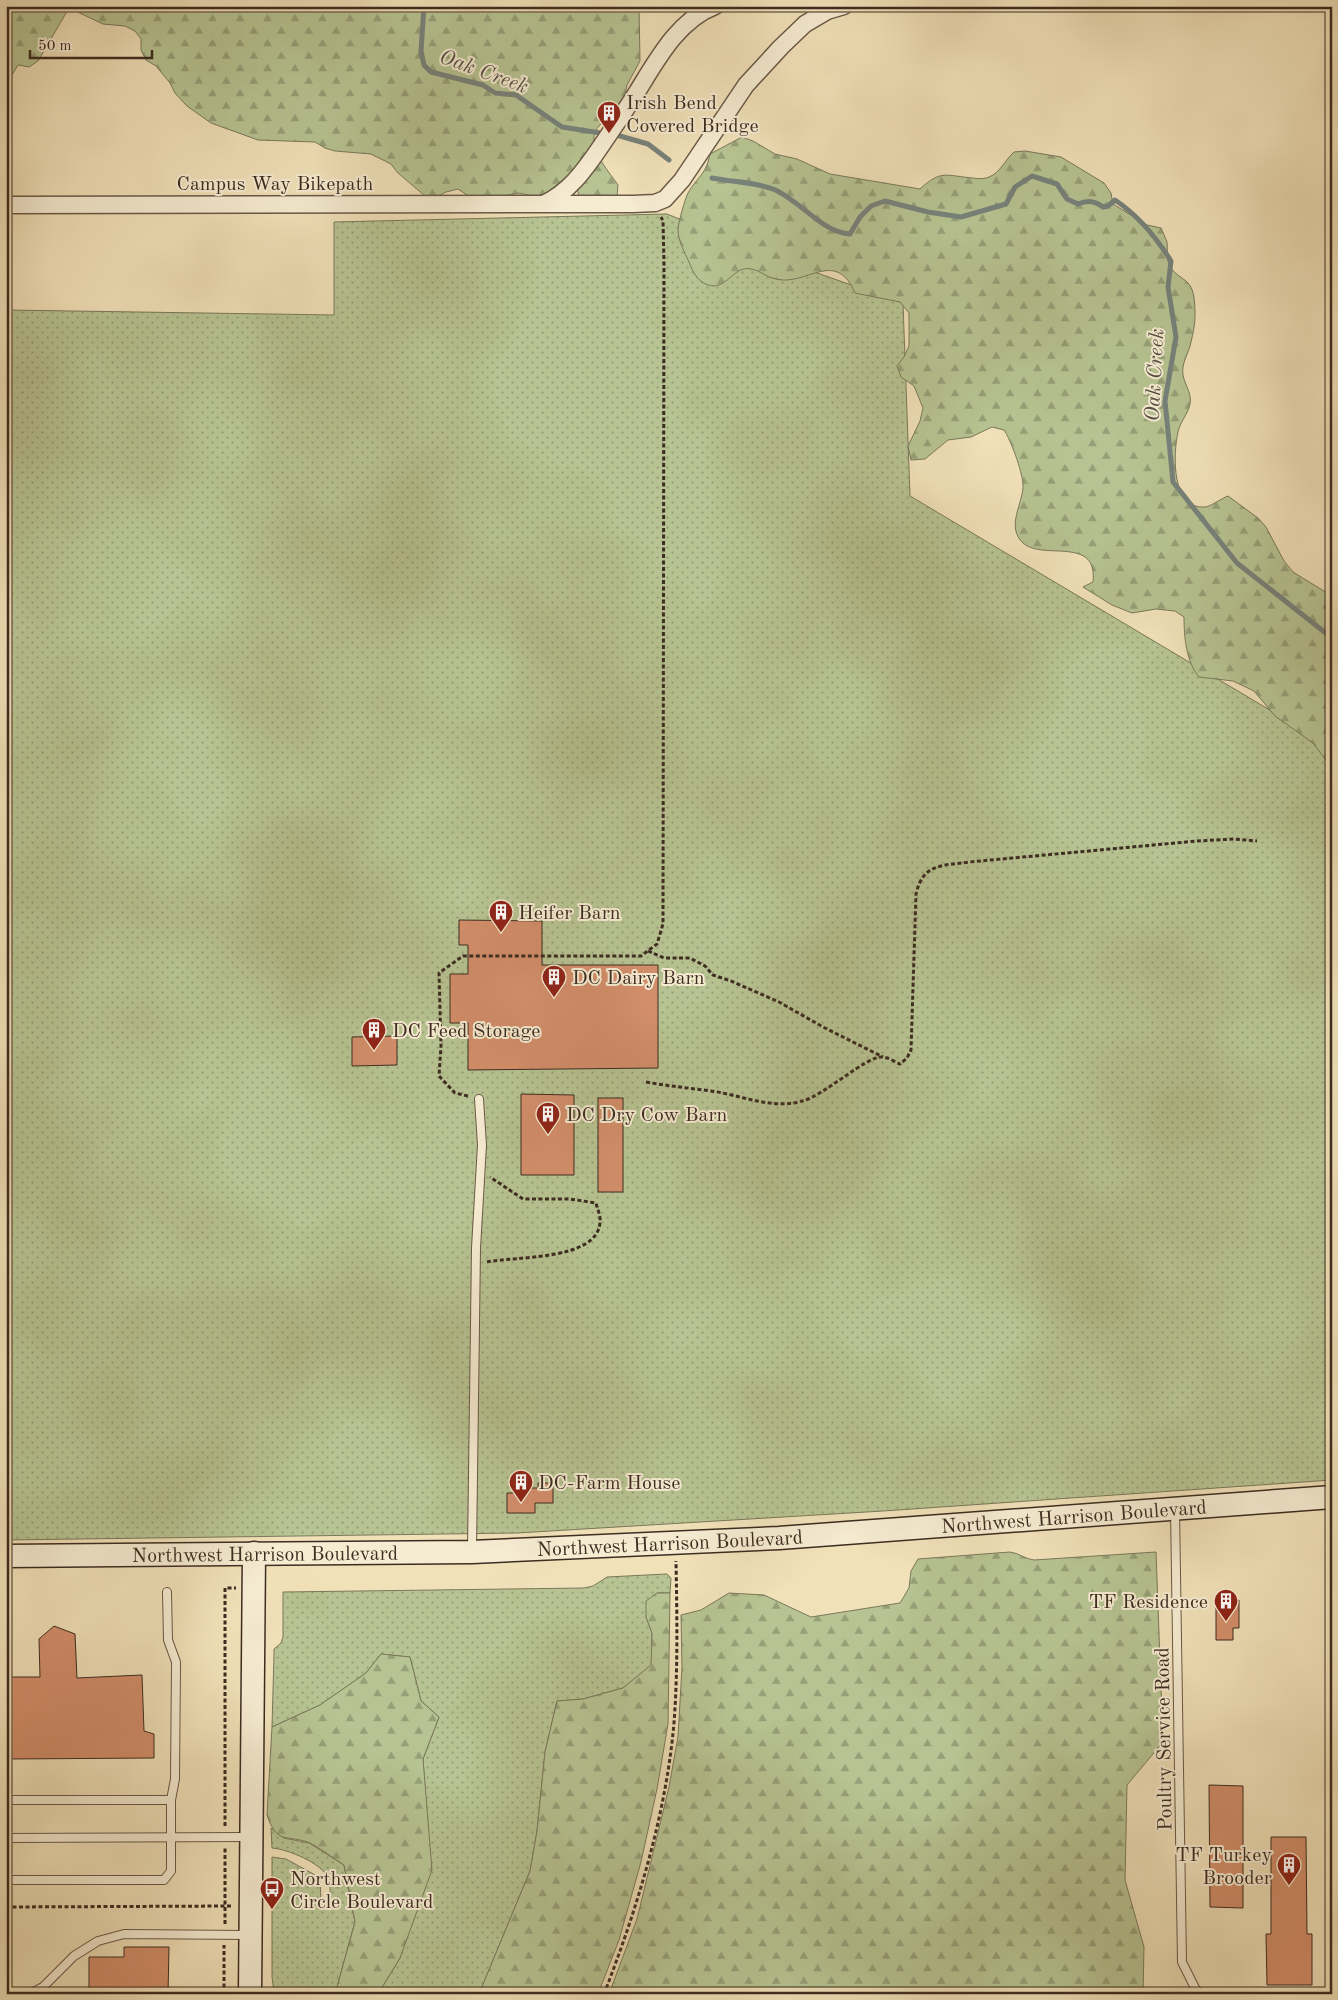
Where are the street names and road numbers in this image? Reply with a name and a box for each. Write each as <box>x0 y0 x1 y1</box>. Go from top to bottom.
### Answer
street label: Campus Way Bikepath <box>177 175 374 195</box>
street label: Northwest Harrison Boulevard <box>940 1498 1208 1538</box>
street label: Northwest Harrison Boulevard <box>536 1528 804 1561</box>
street label: Northwest Harrison Boulevard <box>132 1545 398 1567</box>
street label: Poultry Service Road <box>1153 1647 1177 1831</box>

